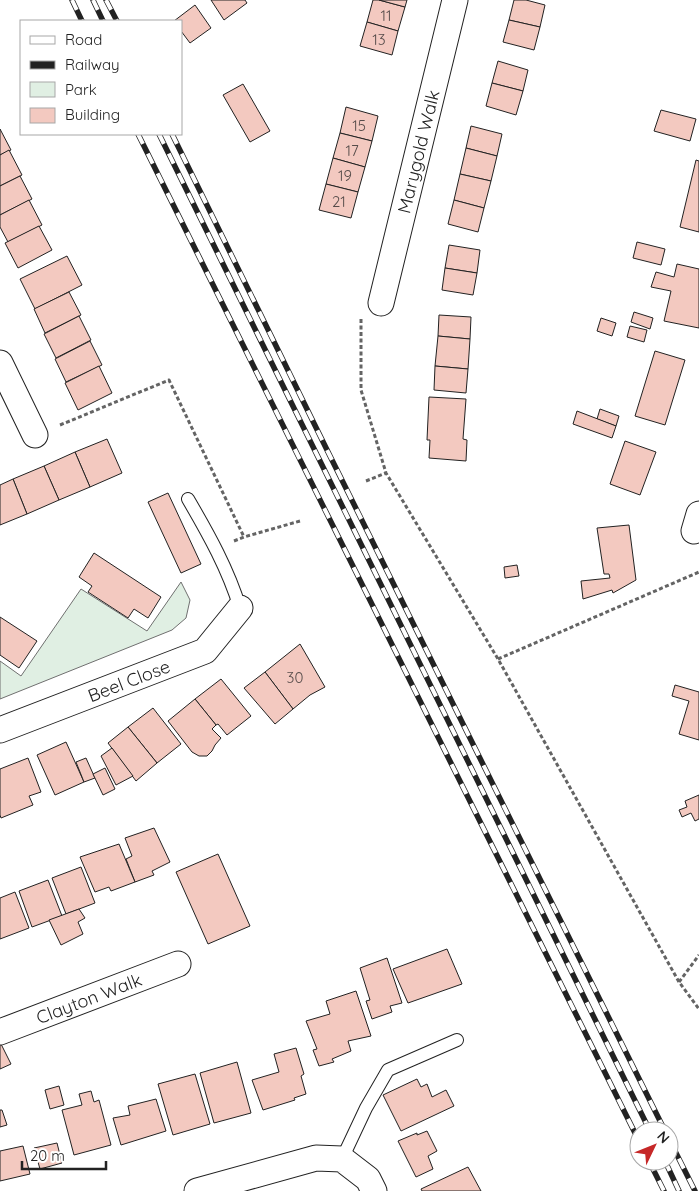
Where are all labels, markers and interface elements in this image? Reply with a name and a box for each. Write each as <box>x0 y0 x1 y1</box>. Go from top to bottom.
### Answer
house number: 11 <box>380 6 392 25</box>
legend <box>20 20 182 135</box>
text: Road <box>65 30 102 49</box>
house number: 13 <box>372 30 386 49</box>
text: Railway <box>65 55 120 74</box>
text: Park <box>65 80 97 99</box>
street label: Marygold Walk <box>392 87 444 215</box>
text: Building <box>65 105 120 124</box>
house number: 15 <box>352 116 366 135</box>
house number: 17 <box>345 141 359 160</box>
house number: 19 <box>338 166 352 185</box>
house number: 21 <box>332 192 346 211</box>
street label: Beel Close <box>84 654 173 707</box>
house number: 30 <box>287 668 303 687</box>
street label: Clayton Walk <box>33 968 145 1029</box>
north arrow <box>629 1121 679 1171</box>
text: N <box>653 1127 674 1147</box>
scale bar <box>22 1138 106 1170</box>
text: 20 m <box>30 1146 65 1165</box>

